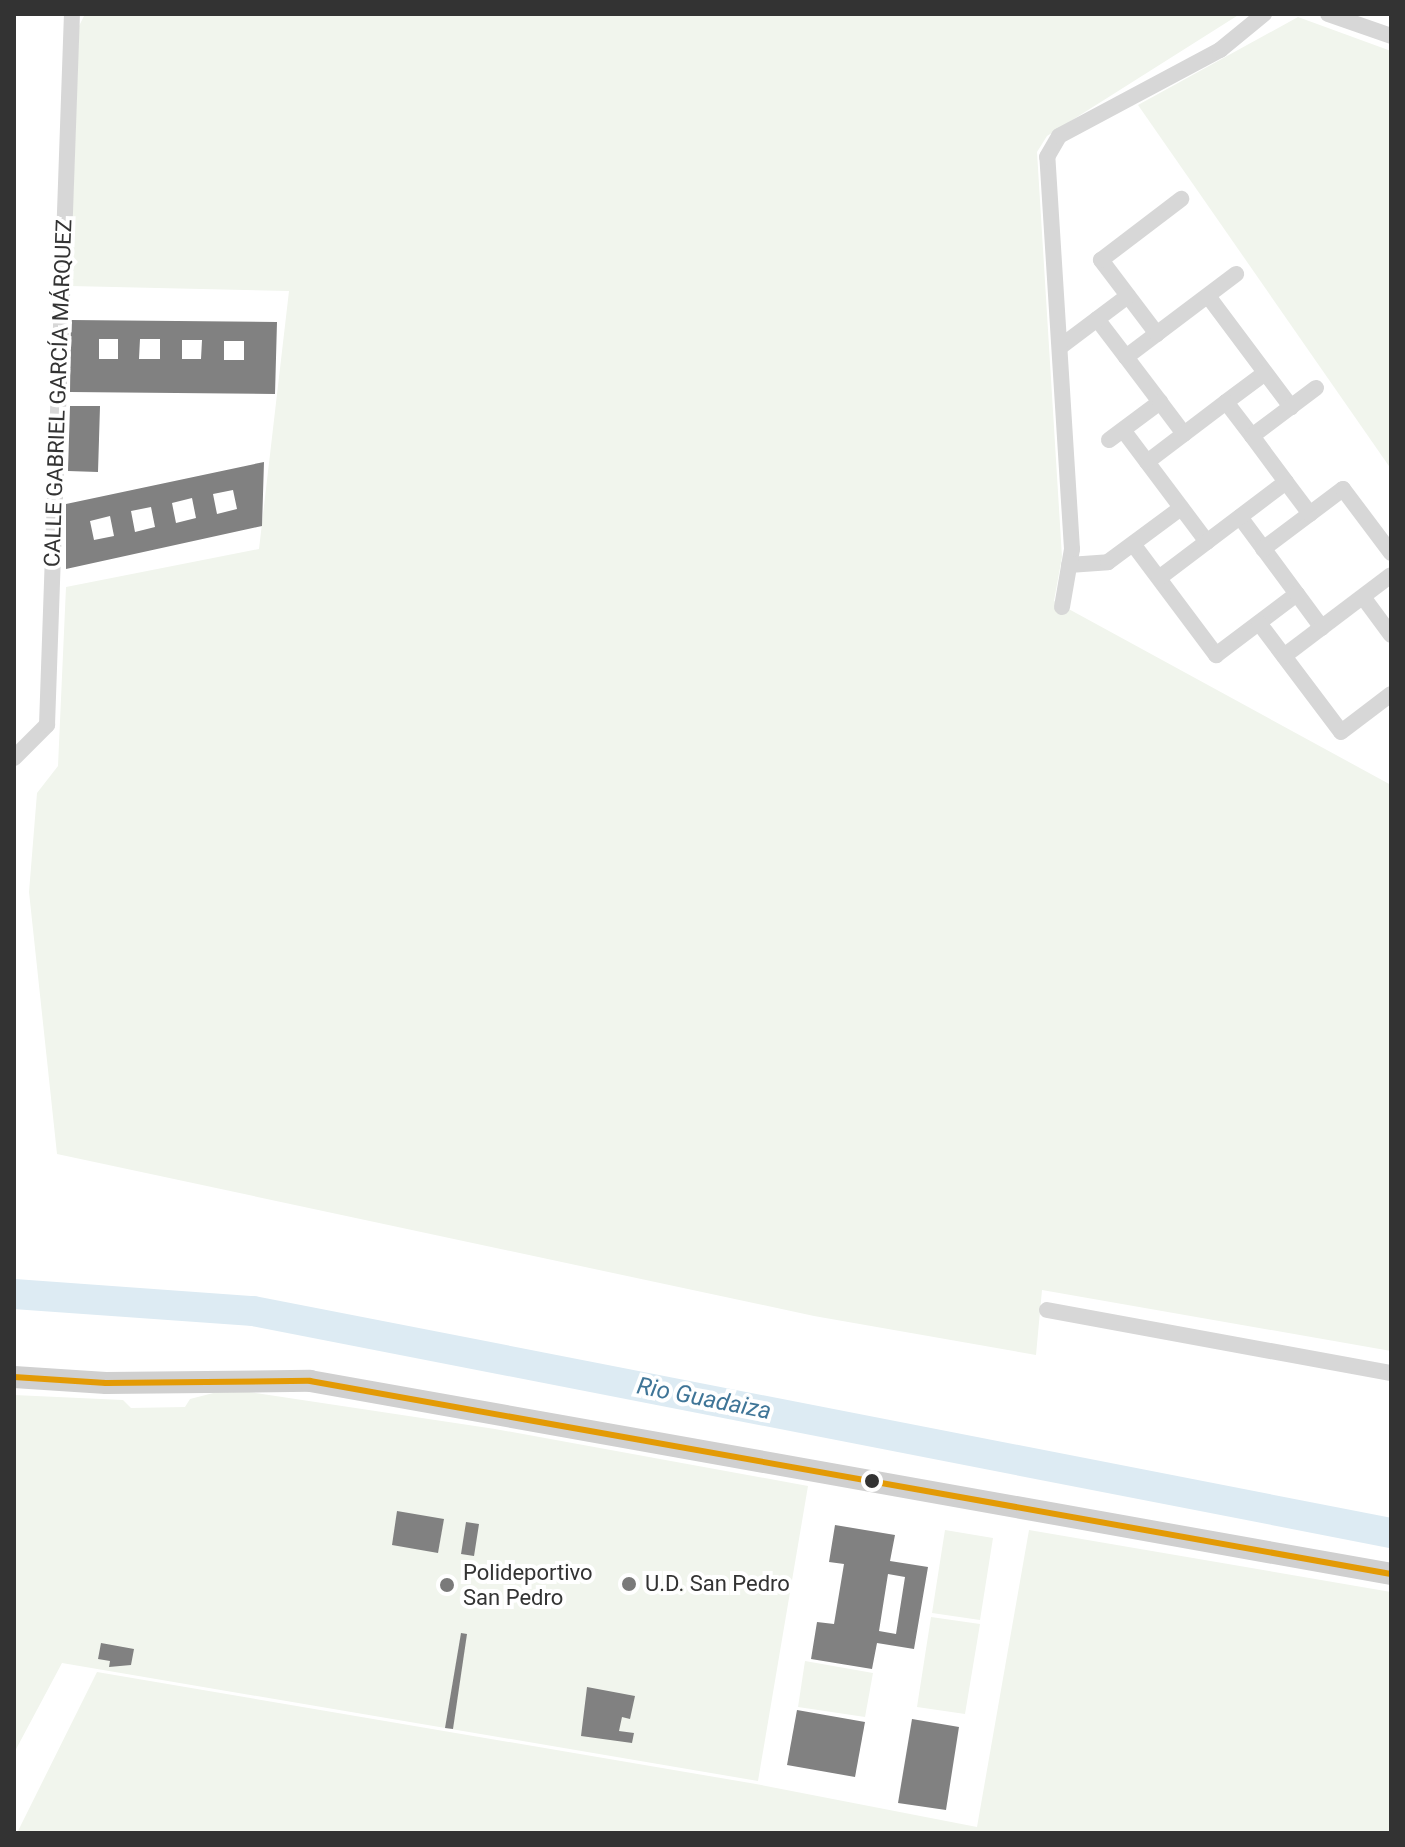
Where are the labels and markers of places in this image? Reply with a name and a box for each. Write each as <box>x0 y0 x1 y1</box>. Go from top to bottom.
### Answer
unlabelled marker <box>864 1473 880 1489</box>
place label: Polideportivo San Pedro <box>463 1559 593 1610</box>
place label: U.D. San Pedro <box>645 1571 790 1597</box>
marker: U.D. San Pedro <box>620 1575 638 1593</box>
marker: Polideportivo San Pedro <box>438 1576 456 1594</box>

